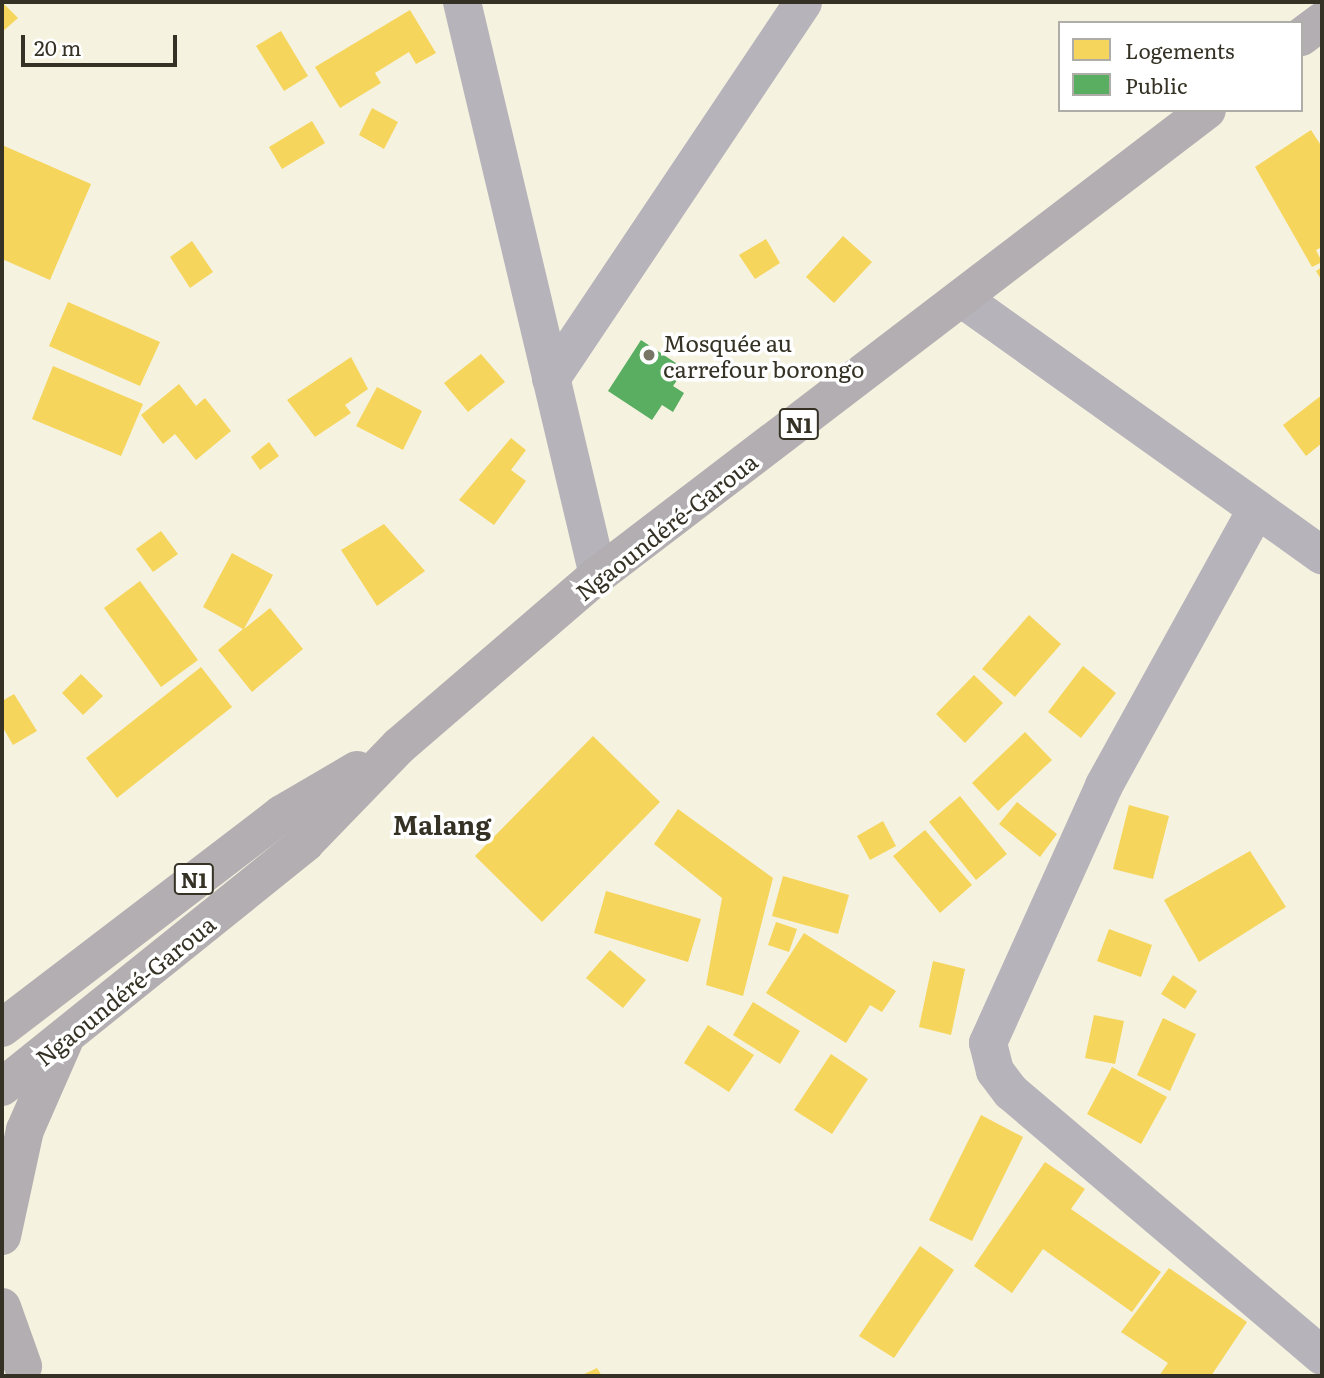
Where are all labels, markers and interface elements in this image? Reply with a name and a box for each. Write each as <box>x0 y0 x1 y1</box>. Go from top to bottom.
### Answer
scale bar <box>24 21 180 65</box>
legend <box>1058 21 1303 112</box>
text: 20 m <box>34 31 81 62</box>
text: Logements <box>1125 34 1234 65</box>
text: Public <box>1125 69 1187 100</box>
place label: Mosquée au carrefour borongo <box>663 328 864 382</box>
marker: Mosquée au carrefour borongo <box>641 347 657 363</box>
road number: N1 <box>778 406 820 442</box>
street label: Ngaoundéré-Garoua <box>570 447 762 605</box>
district label: Malang <box>393 808 491 840</box>
road number: N1 <box>173 862 215 896</box>
street label: Ngaoundéré-Garoua <box>30 909 220 1071</box>

